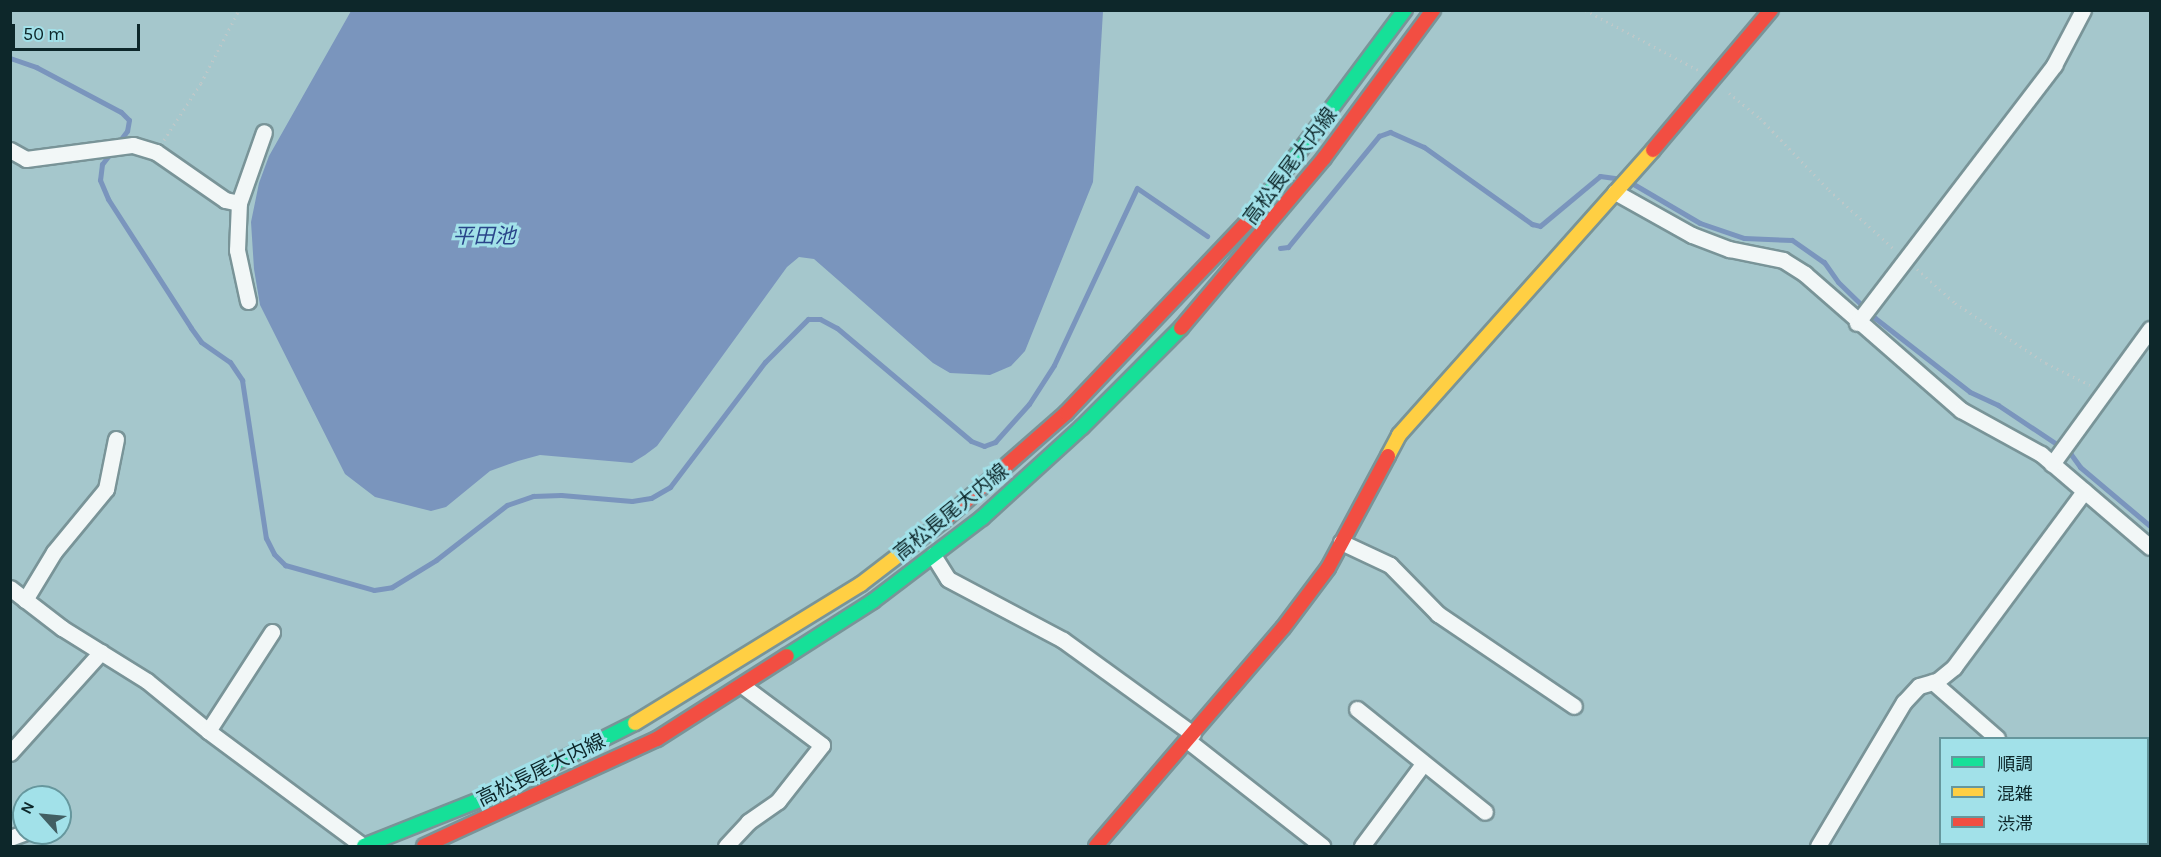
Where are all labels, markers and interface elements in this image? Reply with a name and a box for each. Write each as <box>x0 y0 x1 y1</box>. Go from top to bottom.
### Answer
scale bar <box>15 12 142 50</box>
text: 50 m <box>23 23 65 45</box>
street label: 高松長尾大内線 <box>1238 103 1342 229</box>
water label: 平田池 <box>453 223 515 249</box>
street label: 高松長尾大内線 <box>889 459 1013 565</box>
street label: 高松長尾大内線 <box>473 729 609 811</box>
legend <box>1939 737 2149 845</box>
text: 順調 <box>1997 753 2033 775</box>
text: 混雑 <box>1997 783 2033 805</box>
north arrow <box>12 785 72 845</box>
text: N <box>16 798 38 817</box>
text: 渋滞 <box>1997 813 2033 835</box>

